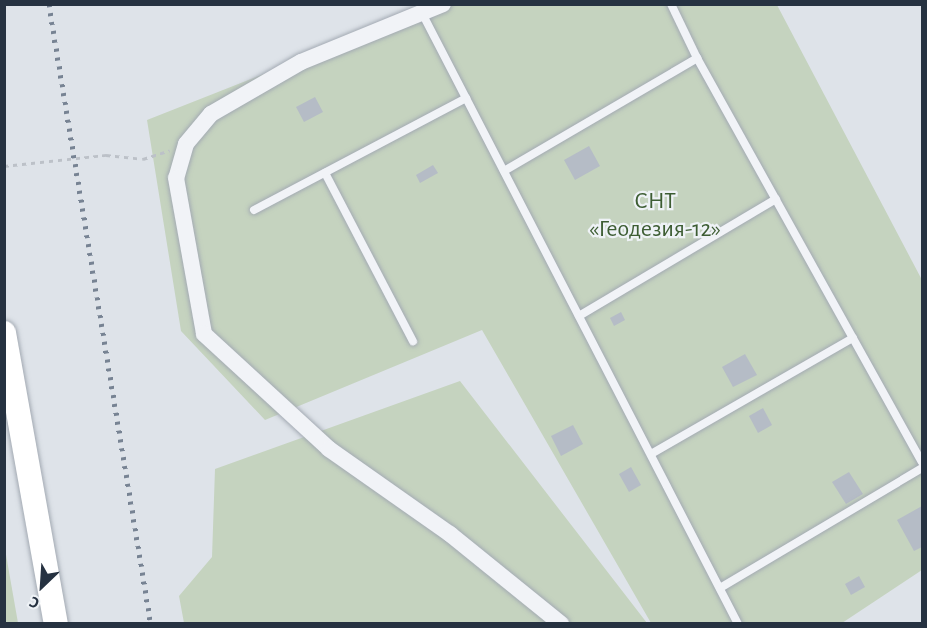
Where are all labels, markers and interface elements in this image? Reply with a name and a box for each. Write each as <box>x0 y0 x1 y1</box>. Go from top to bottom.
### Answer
park label: СНТ «Геодезия-12» <box>589 188 721 244</box>
north arrow <box>12 556 72 616</box>
text: С <box>27 593 42 611</box>

